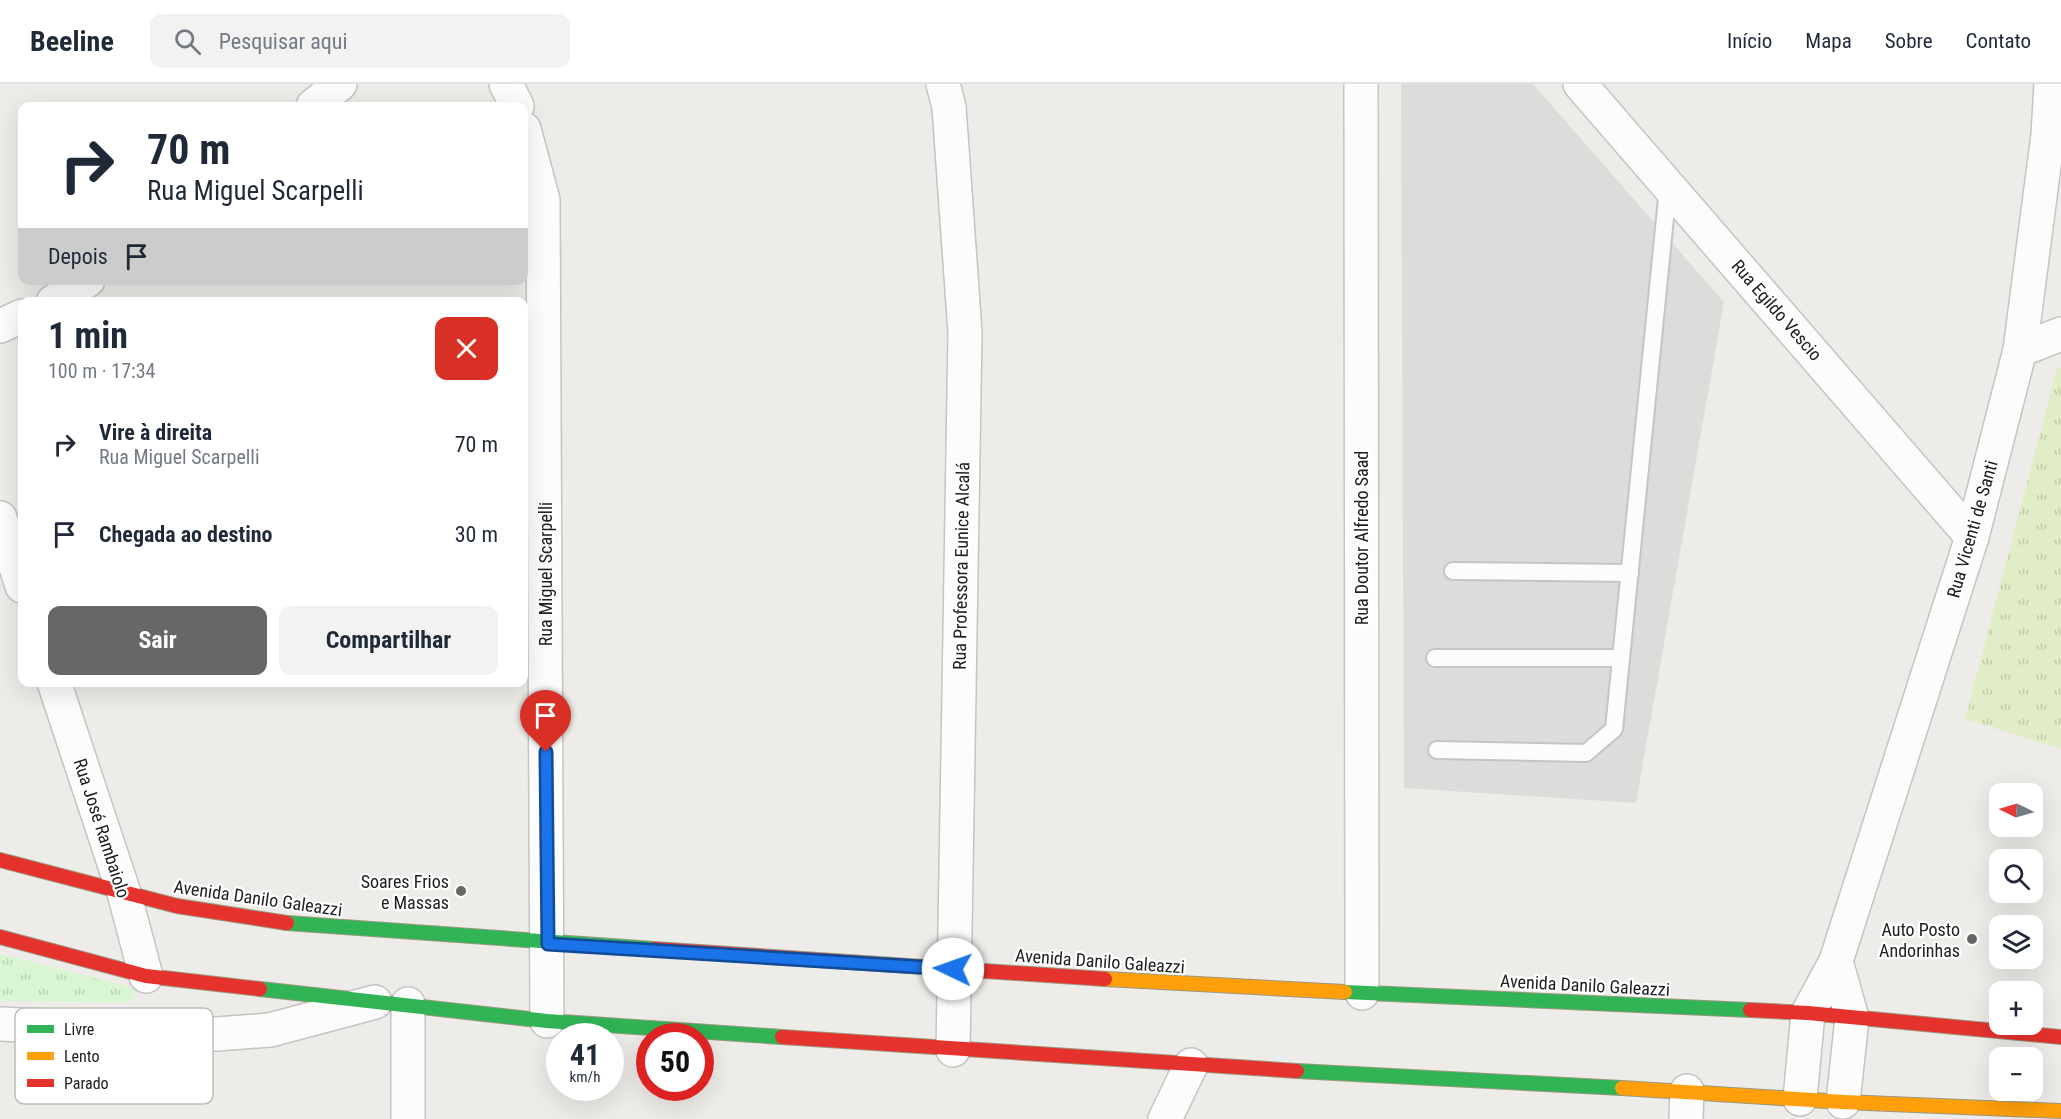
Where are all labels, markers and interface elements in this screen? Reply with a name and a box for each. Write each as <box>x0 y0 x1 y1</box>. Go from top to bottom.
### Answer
search box <box>150 14 570 68</box>
text: Beeline <box>30 25 114 58</box>
icon: search <box>171 25 204 58</box>
text: Pesquisar aqui <box>219 29 347 54</box>
text: Início <box>1727 29 1772 53</box>
text: Mapa <box>1805 29 1852 53</box>
text: Sobre <box>1885 29 1933 53</box>
text: Contato <box>1966 29 2031 53</box>
text: 70 m <box>147 125 230 174</box>
icon: right <box>48 126 126 204</box>
text: Rua Miguel Scarpelli <box>147 175 364 207</box>
icon: arrive <box>120 240 153 273</box>
text: Depois <box>48 244 108 269</box>
street label: Rua Egildo Vescio <box>1727 255 1827 365</box>
text: 1 min <box>48 315 128 357</box>
button: close <box>435 317 498 380</box>
text: 100 m · 17:34 <box>48 359 155 383</box>
text: Vire à direita <box>99 420 212 445</box>
icon: right <box>48 428 81 461</box>
text: 70 m <box>455 432 498 457</box>
text: Rua Miguel Scarpelli <box>99 445 260 469</box>
street label: Rua Doutor Alfredo Saad <box>1351 451 1372 625</box>
street label: Rua Vicenti de Santi <box>1942 458 2002 600</box>
street label: Rua Professora Eunice Alcalá <box>949 462 973 670</box>
street label: Rua Miguel Scarpelli <box>535 502 556 646</box>
icon: arrive <box>48 518 81 551</box>
text: Chegada ao destino <box>99 522 273 547</box>
text: 30 m <box>455 522 498 547</box>
button: Sair <box>48 606 267 675</box>
button: Compartilhar <box>279 606 498 675</box>
pin <box>520 690 571 752</box>
icon: arrive <box>529 699 562 732</box>
street label: Rua José Rambaiolo <box>70 756 134 900</box>
north arrow <box>1989 783 2043 837</box>
map controls <box>1989 783 2043 1101</box>
button: search <box>1989 849 2043 903</box>
place label: Soares Frios e Massas <box>361 871 449 913</box>
street label: Avenida Danilo Galeazzi <box>172 876 344 920</box>
marker: Soares Frios e Massas <box>454 884 468 898</box>
button: layers <box>1989 915 2043 969</box>
place label: Auto Posto Andorinhas <box>1879 919 1960 961</box>
marker: Auto Posto Andorinhas <box>1965 932 1979 946</box>
position arrow <box>921 937 985 1001</box>
street label: Avenida Danilo Galeazzi <box>1015 945 1185 977</box>
street label: Avenida Danilo Galeazzi <box>1500 970 1670 1000</box>
button: + <box>1989 981 2043 1035</box>
legend <box>15 1008 213 1104</box>
text: Livre <box>64 1020 94 1039</box>
speed limit sign: 50 <box>636 1023 714 1101</box>
text: 41 <box>570 1037 600 1072</box>
text: Lento <box>64 1047 99 1066</box>
button: − <box>1989 1047 2043 1101</box>
text: km/h <box>570 1068 600 1086</box>
text: Parado <box>64 1074 109 1093</box>

